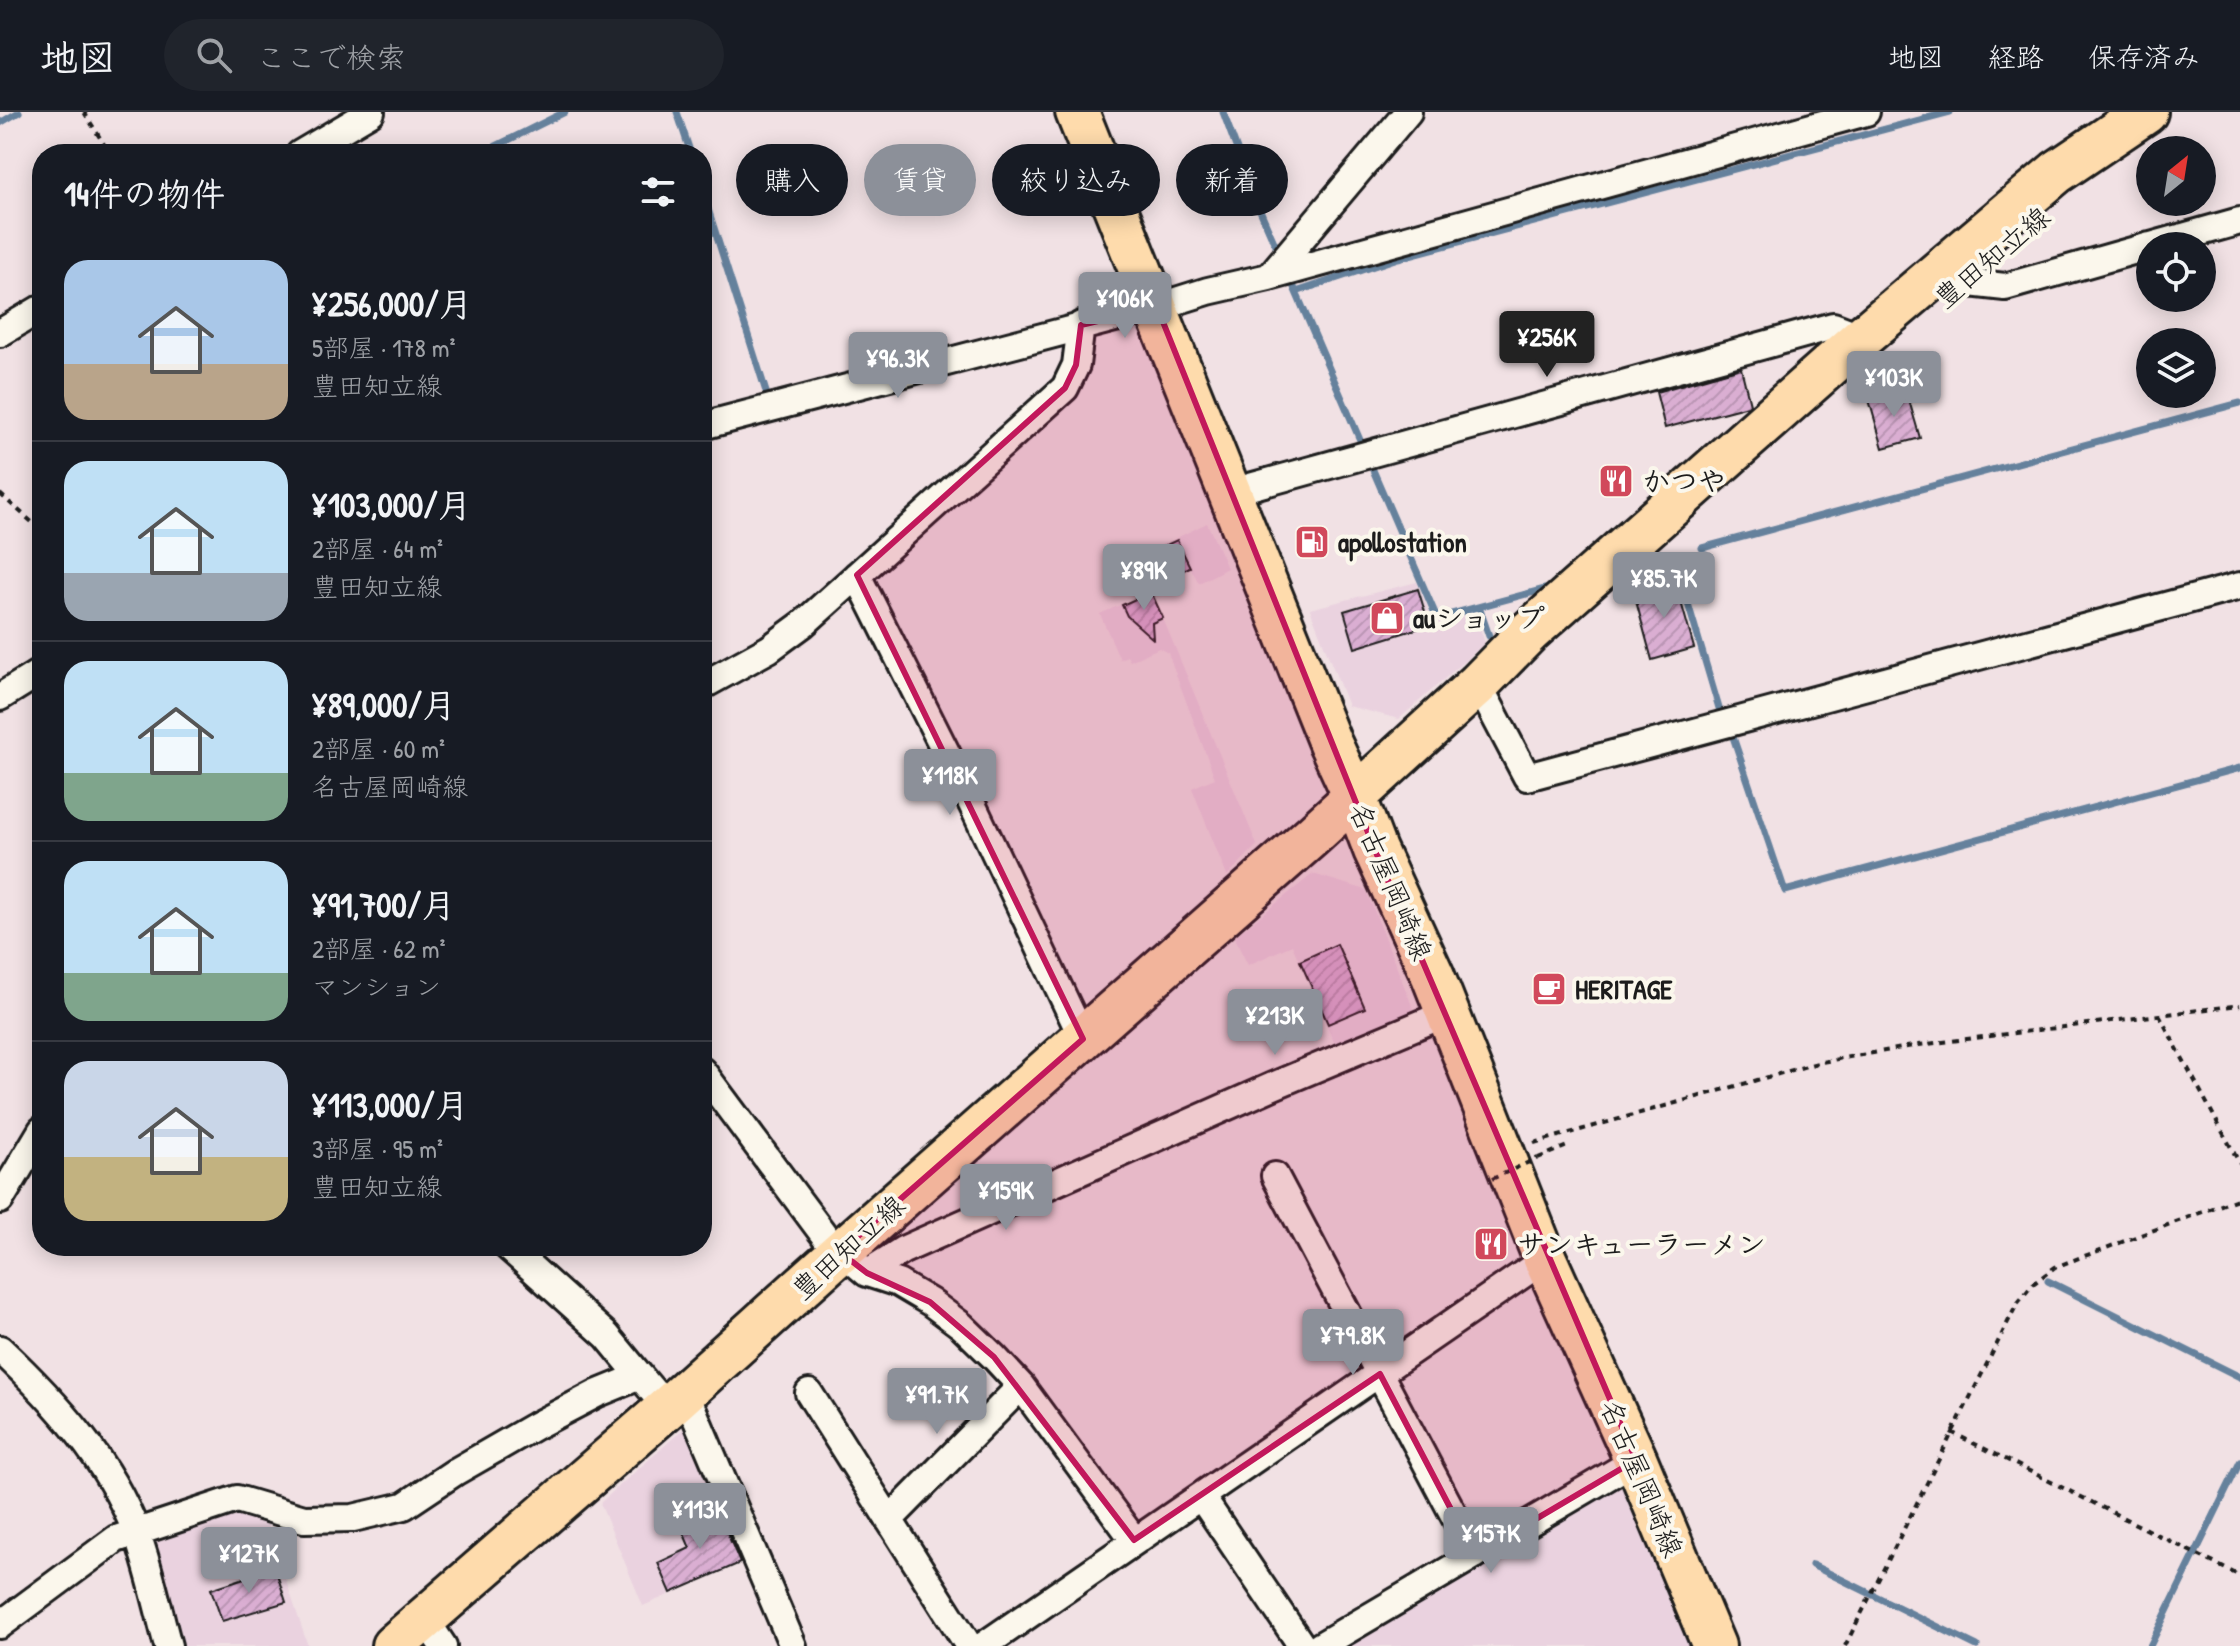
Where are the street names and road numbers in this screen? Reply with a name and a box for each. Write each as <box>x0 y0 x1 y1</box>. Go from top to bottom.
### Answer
street label: 豊田知立線 <box>1926 197 2058 317</box>
street label: 名古屋岡崎線 <box>1341 796 1441 966</box>
street label: 豊田知立線 <box>783 1186 913 1308</box>
street label: 名古屋岡崎線 <box>1592 1393 1692 1563</box>

